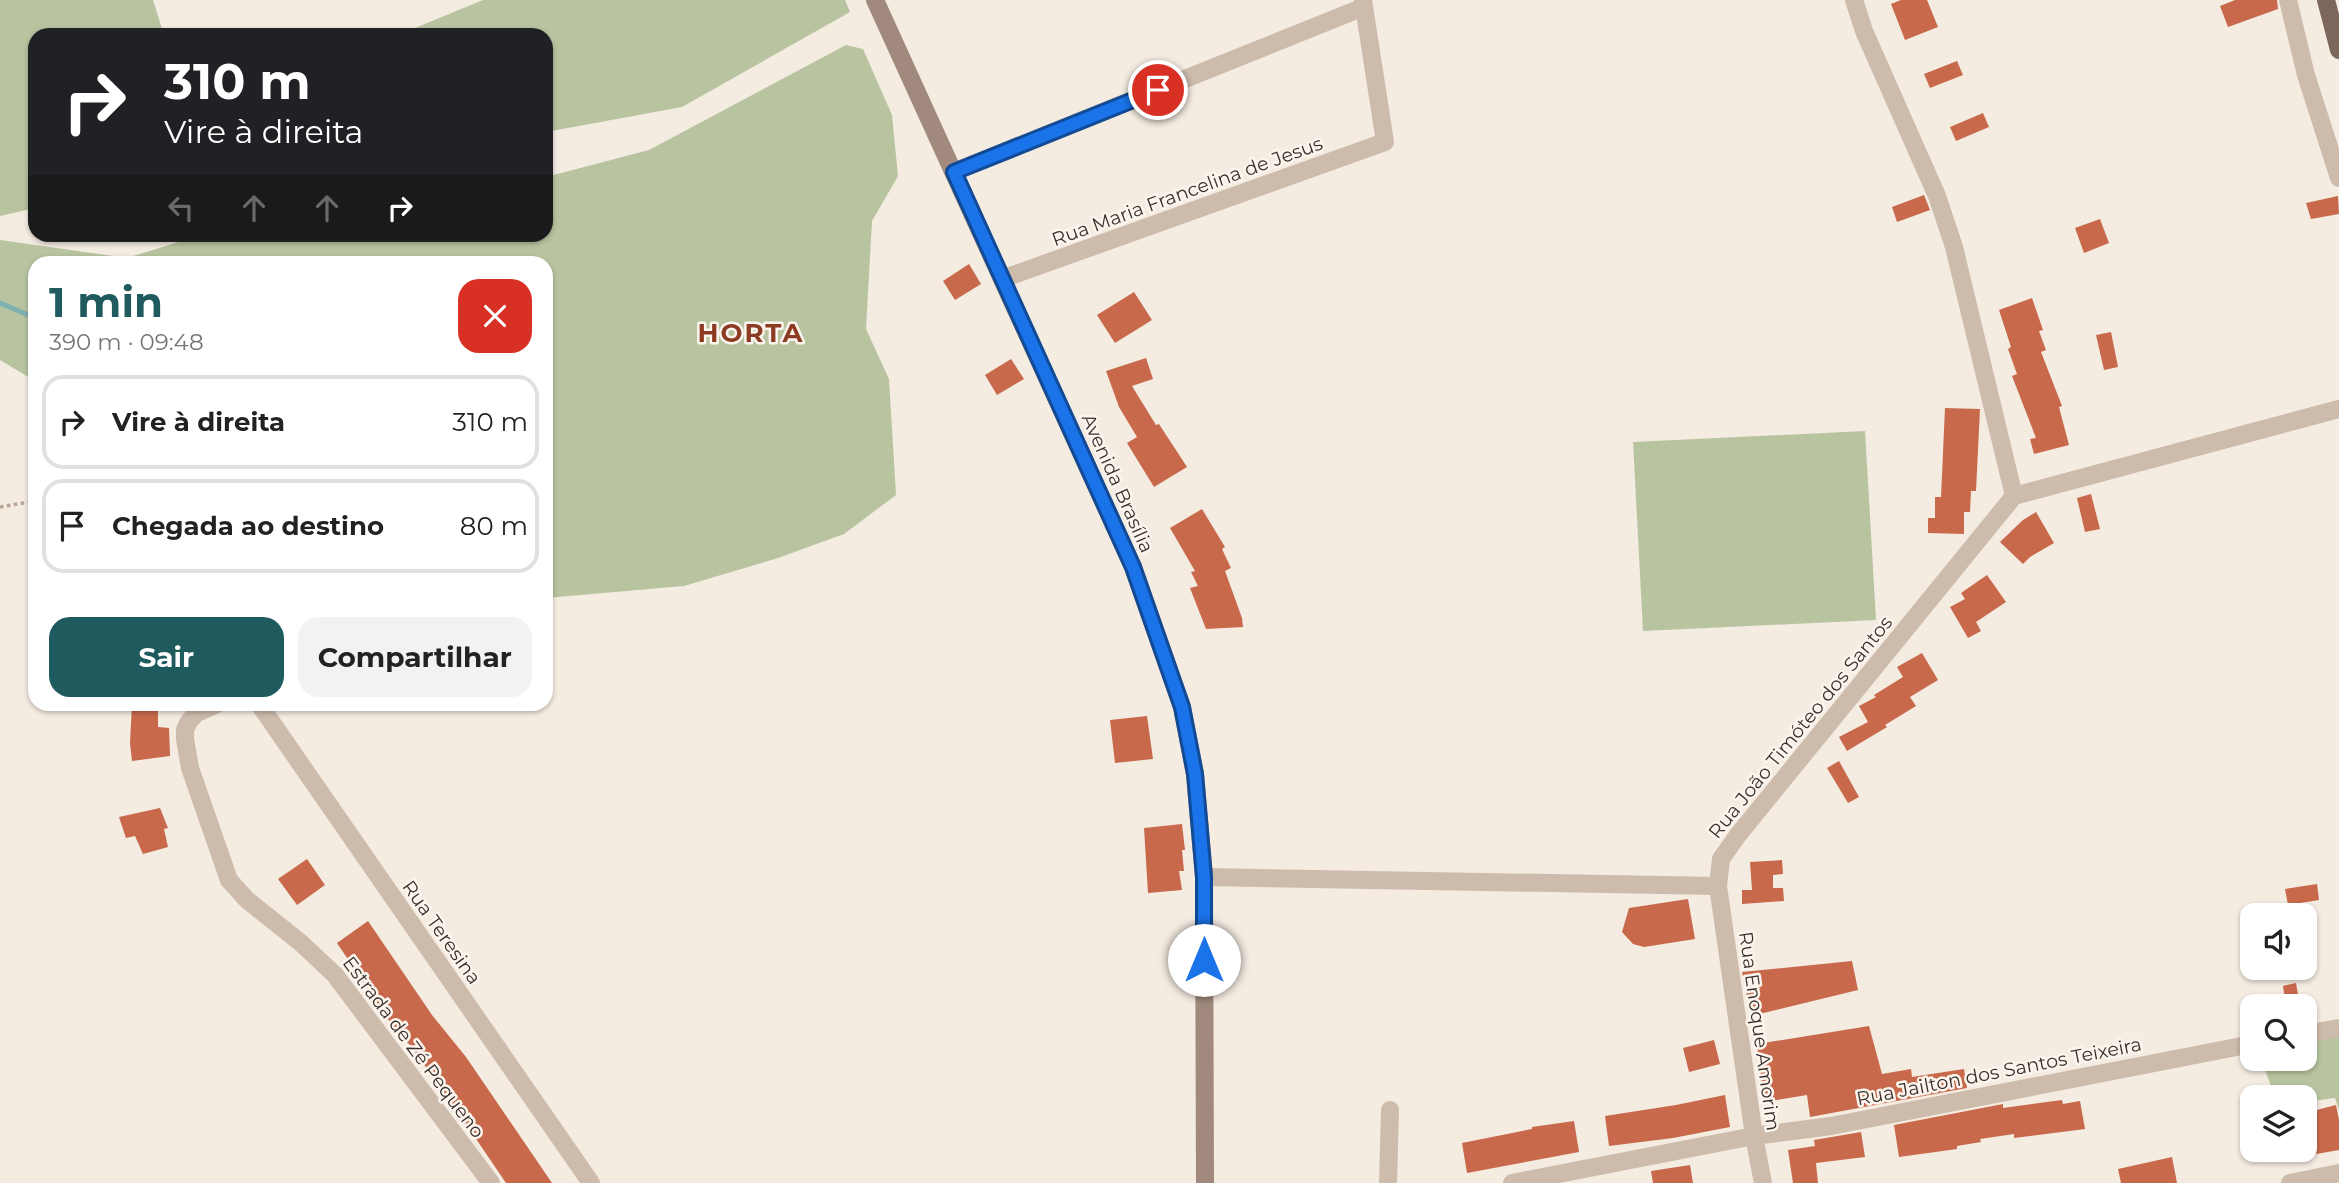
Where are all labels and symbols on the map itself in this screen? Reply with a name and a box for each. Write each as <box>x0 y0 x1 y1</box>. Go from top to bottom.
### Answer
pin <box>1128 60 1188 120</box>
street label: Rua Maria Francelina de Jesus <box>1049 132 1326 251</box>
district label: HORTA <box>698 317 804 349</box>
street label: Avenida Brasília <box>1077 410 1159 556</box>
street label: Rua João Timóteo dos Santos <box>1704 612 1897 843</box>
street label: Rua Teresina <box>397 876 486 989</box>
position arrow <box>1167 923 1241 997</box>
street label: Rua Enoque Amorim <box>1734 930 1785 1132</box>
street label: Estrada de Zé Pequeno <box>338 952 489 1143</box>
street label: Rua Jailton dos Santos Teixeira <box>1855 1033 2144 1110</box>

